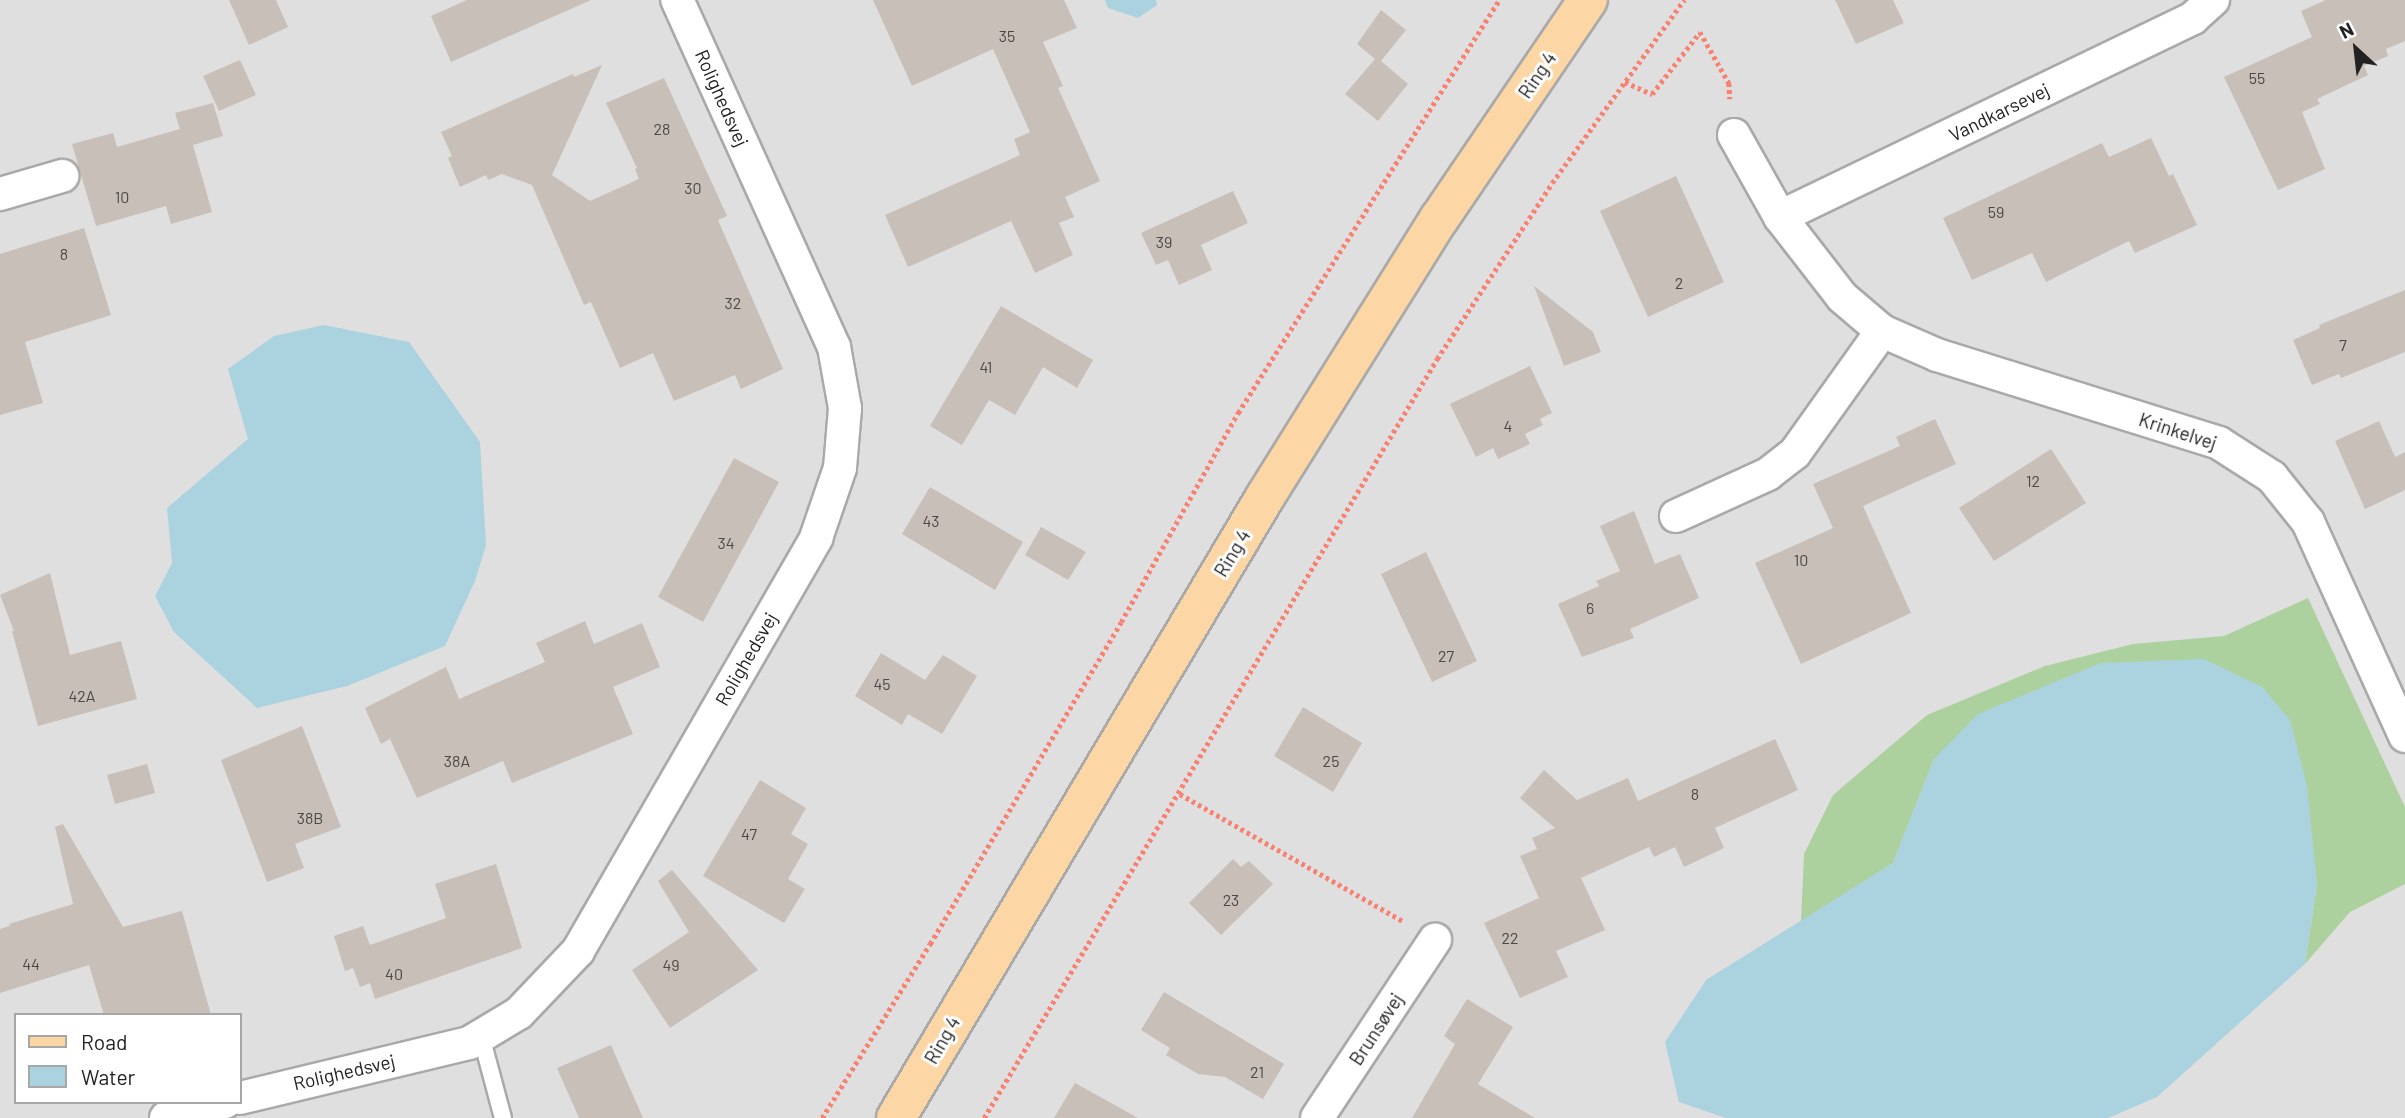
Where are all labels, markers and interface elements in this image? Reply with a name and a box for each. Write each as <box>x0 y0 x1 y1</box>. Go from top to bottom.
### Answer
north arrow <box>2321 14 2391 84</box>
text: N <box>2335 17 2357 43</box>
house number: 35 <box>999 26 1015 46</box>
street label: Rolighedsvej <box>690 46 754 150</box>
street label: Ring 4 <box>1513 47 1561 103</box>
house number: 55 <box>2249 68 2265 88</box>
street label: Vandkarsevej <box>1945 78 2053 146</box>
house number: 28 <box>654 119 670 139</box>
house number: 30 <box>684 178 702 198</box>
house number: 10 <box>115 187 129 207</box>
house number: 59 <box>1988 202 2004 222</box>
house number: 39 <box>1156 232 1172 252</box>
house number: 8 <box>60 244 68 264</box>
house number: 2 <box>1675 273 1683 293</box>
house number: 32 <box>725 293 741 313</box>
house number: 7 <box>2339 335 2347 355</box>
house number: 41 <box>980 357 992 377</box>
street label: Krinkelvej <box>2136 408 2220 454</box>
house number: 4 <box>1504 416 1512 436</box>
house number: 12 <box>2026 471 2040 491</box>
house number: 43 <box>922 511 940 531</box>
street label: Ring 4 <box>1209 525 1255 581</box>
house number: 34 <box>717 533 735 553</box>
house number: 10 <box>1794 550 1808 570</box>
house number: 6 <box>1586 598 1594 618</box>
street label: Rolighedsvej <box>710 608 782 710</box>
house number: 27 <box>1438 646 1454 666</box>
house number: 45 <box>873 674 891 694</box>
house number: 42A <box>68 686 96 706</box>
house number: 38A <box>444 751 470 771</box>
house number: 25 <box>1323 751 1339 771</box>
house number: 8 <box>1691 784 1699 804</box>
house number: 38B <box>297 808 323 828</box>
house number: 47 <box>741 824 757 844</box>
house number: 23 <box>1223 890 1239 910</box>
house number: 22 <box>1501 928 1519 948</box>
house number: 44 <box>22 954 40 974</box>
house number: 49 <box>662 955 680 975</box>
house number: 40 <box>385 964 403 984</box>
street label: Brunsøvej <box>1344 989 1408 1069</box>
street label: Ring 4 <box>919 1012 965 1068</box>
legend <box>14 1013 242 1104</box>
text: Road <box>81 1029 127 1054</box>
street label: Rolighedsvej <box>291 1049 397 1095</box>
house number: 21 <box>1250 1062 1264 1082</box>
text: Water <box>81 1064 135 1089</box>

